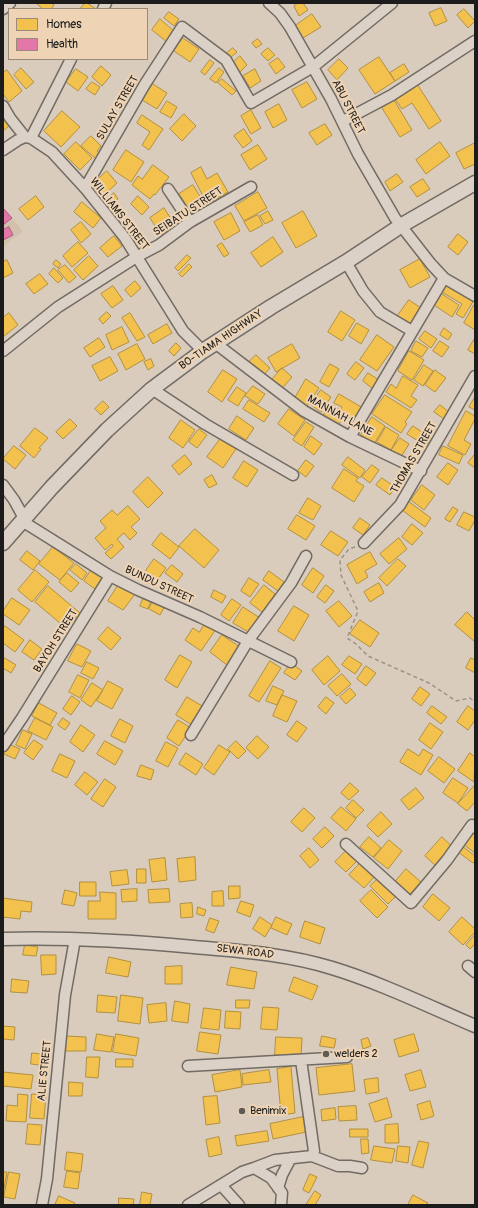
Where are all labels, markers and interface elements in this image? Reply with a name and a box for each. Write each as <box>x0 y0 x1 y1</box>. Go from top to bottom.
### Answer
legend <box>8 8 148 60</box>
text: Homes <box>46 17 82 32</box>
text: Health <box>46 37 78 52</box>
street label: SULAY STREET <box>94 73 142 143</box>
street label: ABU STREET <box>329 78 367 136</box>
street label: WILLIAMS STREET <box>87 175 151 253</box>
street label: SEIBATU STREET <box>151 185 225 239</box>
street label: BO-TIAMA HIGHWAY <box>177 307 265 373</box>
street label: MANNAH LANE <box>305 393 375 439</box>
street label: THOMAS STREET <box>388 420 440 496</box>
street label: BUNDU STREET <box>123 563 195 607</box>
street label: BAYOH STREET <box>31 607 81 675</box>
street label: SEWA ROAD <box>216 942 274 962</box>
street label: ALIE STREET <box>35 1040 55 1102</box>
place label: welders 2 <box>334 1047 378 1061</box>
marker: welders 2 <box>321 1049 331 1059</box>
place label: Benimix <box>250 1104 287 1118</box>
marker: Benimix <box>237 1106 247 1116</box>

